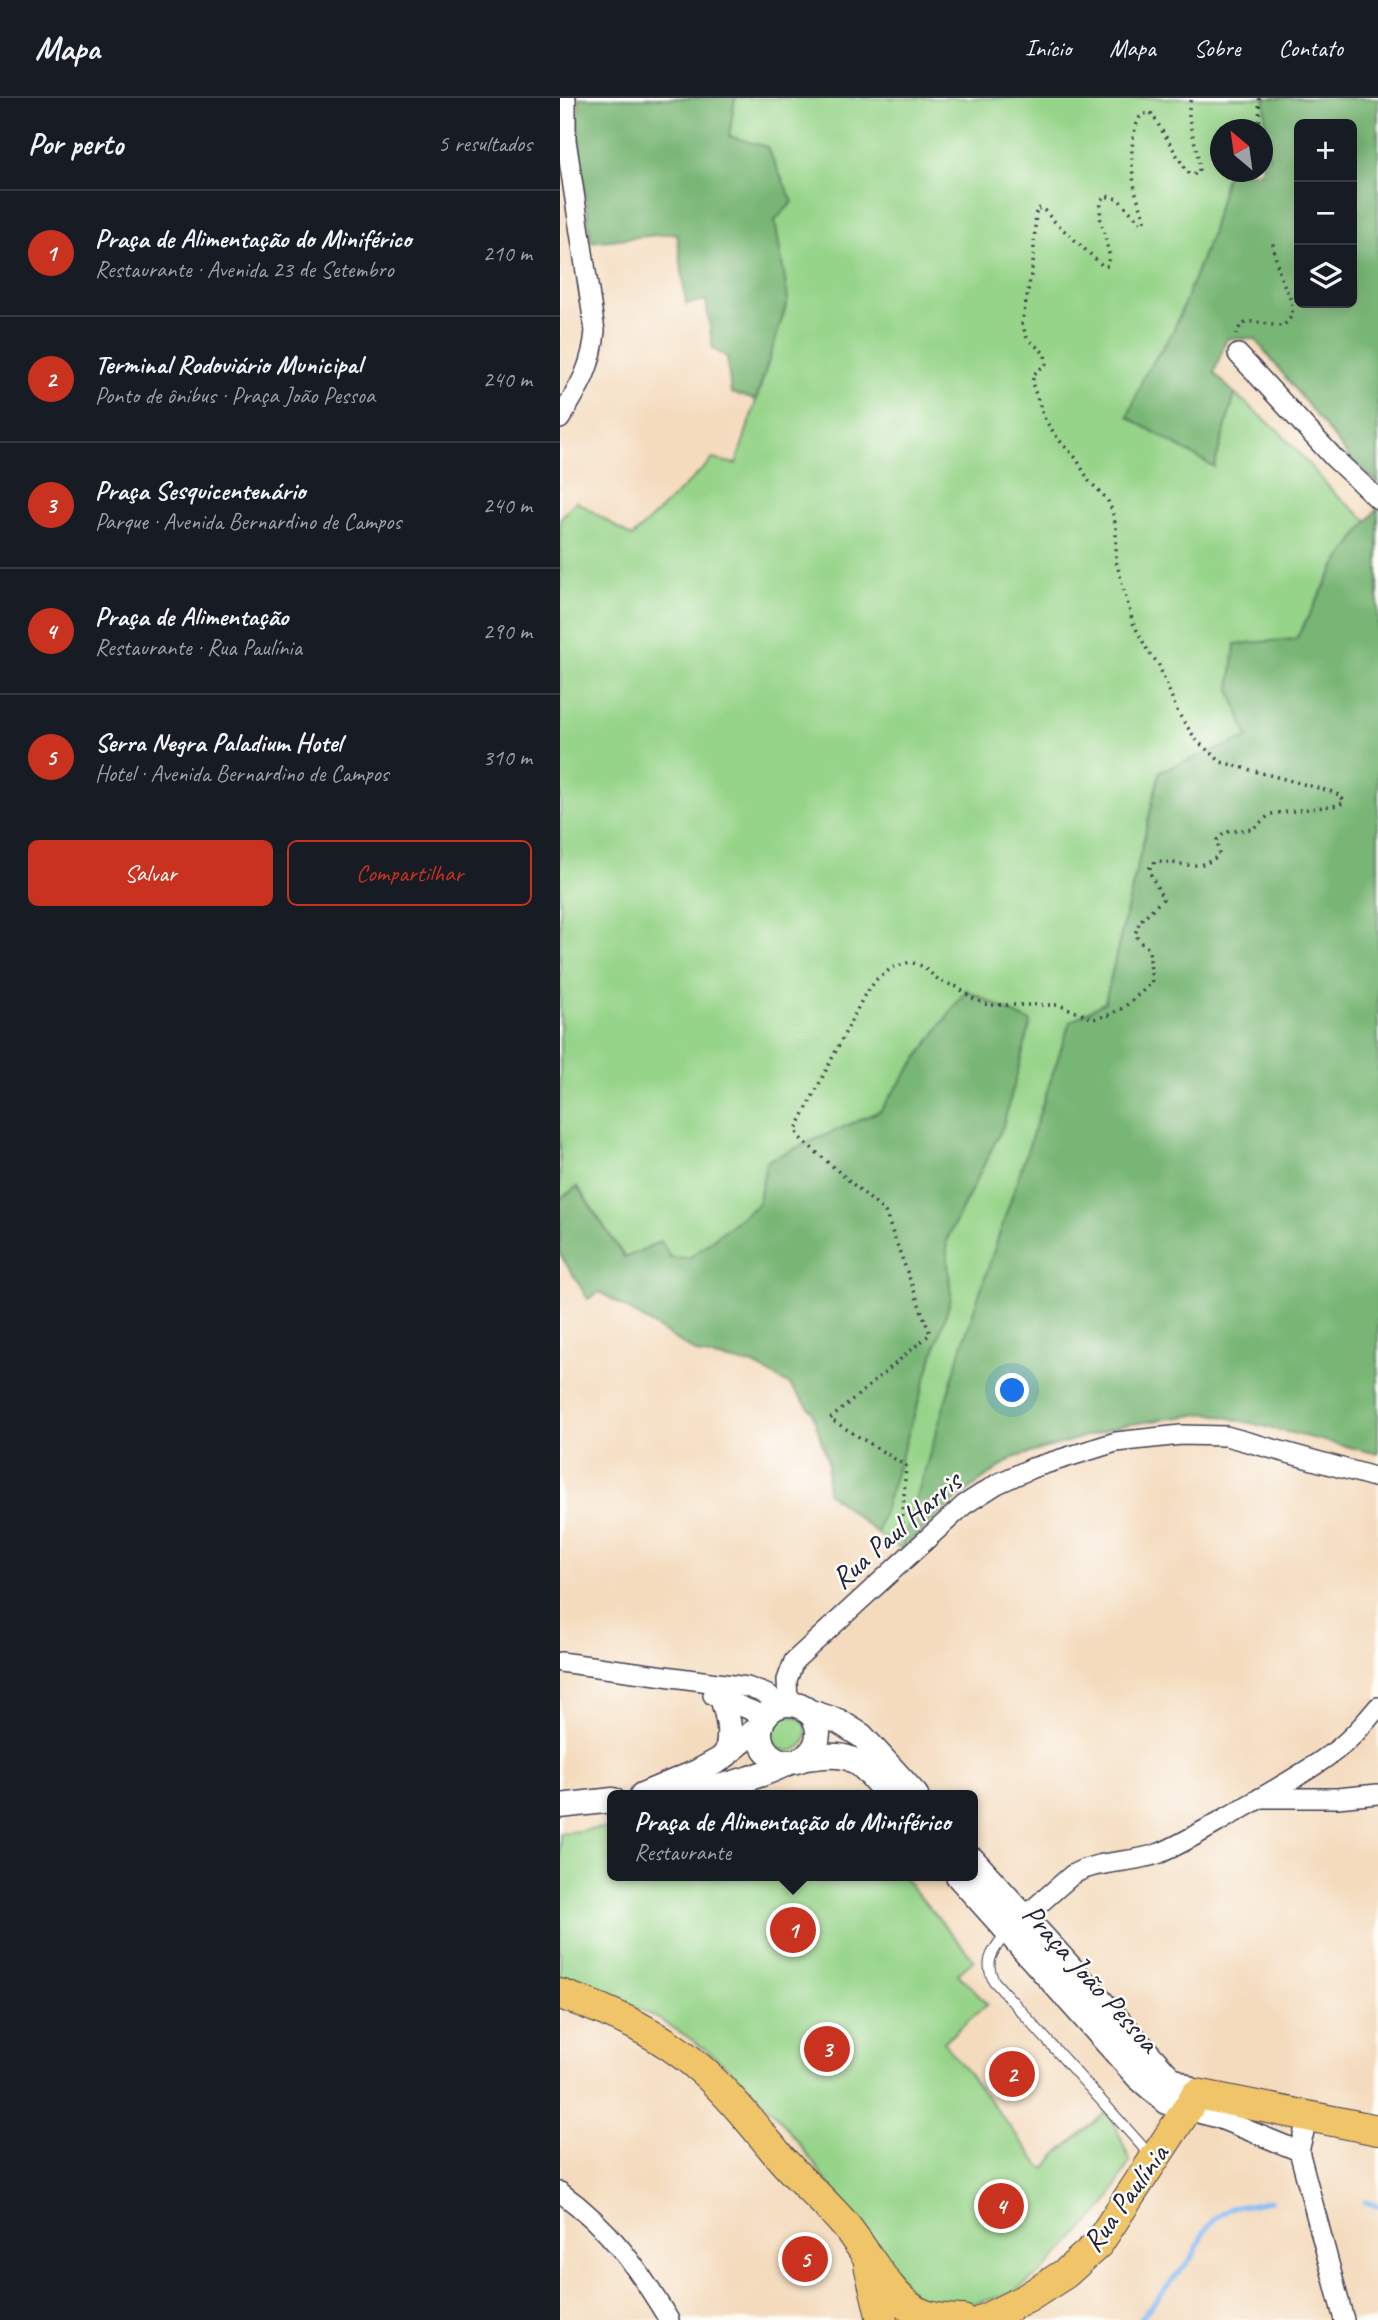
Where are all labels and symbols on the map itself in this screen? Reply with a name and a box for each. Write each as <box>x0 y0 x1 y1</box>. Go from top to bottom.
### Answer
north arrow <box>1210 119 1273 182</box>
your location <box>995 1373 1029 1407</box>
street label: Rua Paul Harris <box>823 1461 971 1597</box>
street label: Praça João Pessoa <box>1014 1896 1169 2062</box>
pin: 1 <box>770 1904 816 1956</box>
pin: 3 <box>804 2023 850 2075</box>
pin: 2 <box>989 2048 1035 2100</box>
street label: Rua Paulínia <box>1073 2135 1178 2259</box>
pin: 4 <box>978 2180 1024 2232</box>
pin: 5 <box>782 2233 828 2285</box>

